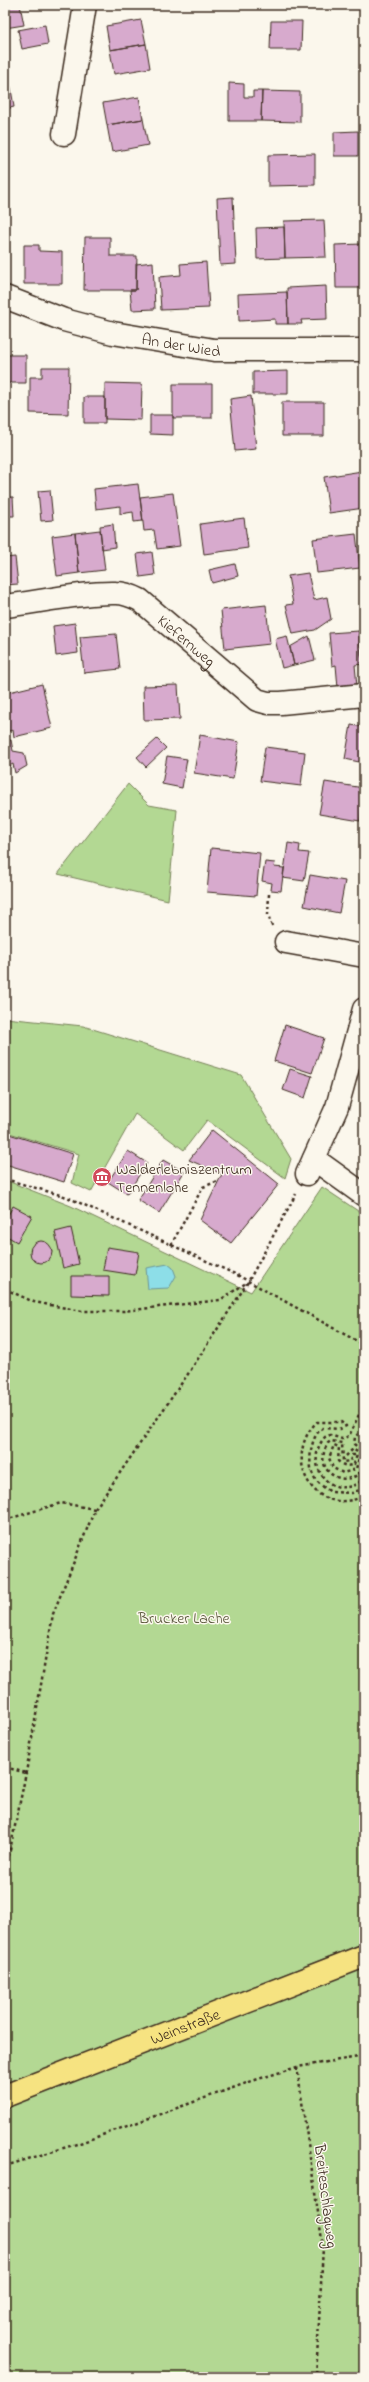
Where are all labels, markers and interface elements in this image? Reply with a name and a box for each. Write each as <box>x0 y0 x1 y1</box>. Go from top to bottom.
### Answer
street label: An der Wied <box>140 328 220 364</box>
street label: Kiefernweg <box>151 610 220 674</box>
place label: Walderlebniszentrum Tennenlohe <box>116 1158 252 1200</box>
museum icon: Walderlebniszentrum Tennenlohe <box>91 1166 113 1188</box>
park label: Brucker Lache <box>137 1607 231 1631</box>
street label: Weinstraße <box>147 2003 225 2052</box>
street label: Breiteschlagweg <box>307 2142 343 2250</box>

